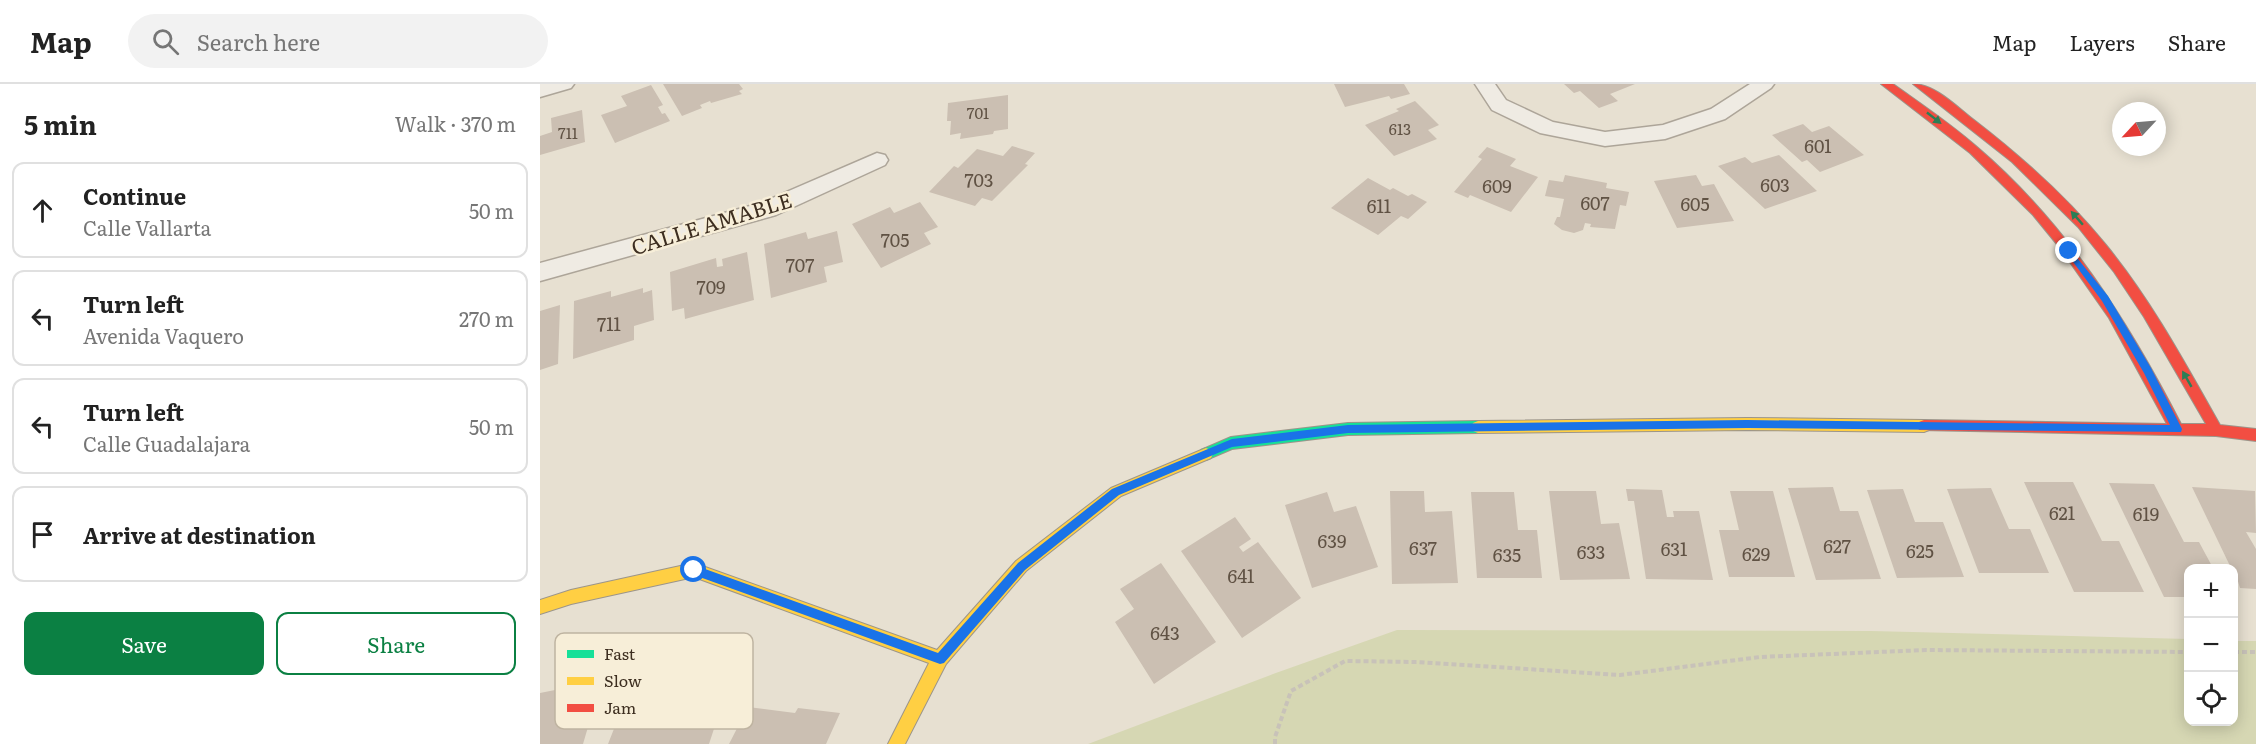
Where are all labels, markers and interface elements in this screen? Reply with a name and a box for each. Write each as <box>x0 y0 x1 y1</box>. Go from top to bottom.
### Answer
search box <box>128 14 548 68</box>
text: Map <box>30 20 92 62</box>
icon: search <box>149 25 182 58</box>
text: Search here <box>197 25 320 58</box>
text: Map <box>1992 26 2037 57</box>
text: Layers <box>2070 26 2135 57</box>
text: Share <box>2168 26 2226 57</box>
house number: 701 <box>967 101 989 124</box>
north arrow <box>2112 102 2166 156</box>
text: 5 min <box>24 104 97 143</box>
text: Walk · 370 m <box>395 108 516 138</box>
one-way arrow <box>1926 111 1942 124</box>
house number: 613 <box>1389 117 1411 140</box>
house number: 711 <box>558 121 578 144</box>
house number: 601 <box>1804 132 1832 159</box>
house number: 703 <box>964 166 994 193</box>
house number: 603 <box>1760 171 1790 198</box>
house number: 609 <box>1482 172 1512 199</box>
text: Continue <box>83 179 186 212</box>
street label: CALLE AMABLE <box>627 183 795 261</box>
house number: 607 <box>1580 189 1610 216</box>
house number: 605 <box>1680 190 1710 217</box>
house number: 611 <box>1367 192 1391 219</box>
icon: ahead <box>26 194 59 227</box>
text: 50 m <box>469 195 514 225</box>
one-way arrow <box>2071 211 2084 226</box>
text: Calle Vallarta <box>83 212 211 242</box>
house number: 705 <box>881 226 909 253</box>
route end <box>2055 237 2081 263</box>
house number: 707 <box>786 251 814 278</box>
house number: 709 <box>697 273 725 300</box>
text: Turn left <box>83 287 184 320</box>
icon: left <box>26 302 59 335</box>
text: 270 m <box>459 303 514 333</box>
house number: 711 <box>597 310 621 337</box>
text: Avenida Vaquero <box>83 320 244 350</box>
one-way arrow <box>2182 370 2192 387</box>
text: Turn left <box>83 395 184 428</box>
icon: left <box>26 410 59 443</box>
text: 50 m <box>469 411 514 441</box>
text: Calle Guadalajara <box>83 428 250 458</box>
house number: 621 <box>2049 499 2075 526</box>
house number: 619 <box>2133 500 2159 527</box>
icon: arrive <box>26 518 59 551</box>
text: Arrive at destination <box>83 518 316 551</box>
house number: 639 <box>1318 527 1346 554</box>
house number: 627 <box>1823 532 1851 559</box>
house number: 637 <box>1409 534 1437 561</box>
house number: 631 <box>1661 535 1687 562</box>
house number: 625 <box>1906 537 1934 564</box>
house number: 633 <box>1577 538 1605 565</box>
house number: 629 <box>1742 540 1770 567</box>
house number: 635 <box>1493 541 1521 568</box>
route start <box>680 556 706 582</box>
house number: 641 <box>1228 562 1254 589</box>
map controls <box>2184 564 2238 726</box>
button: + <box>2184 564 2238 618</box>
button: Save <box>24 612 264 675</box>
button: Share <box>276 612 516 675</box>
button: − <box>2184 618 2238 672</box>
house number: 643 <box>1150 619 1180 646</box>
legend <box>555 633 753 729</box>
text: Fast <box>604 641 636 665</box>
text: Slow <box>604 668 642 692</box>
button: locate <box>2184 672 2238 726</box>
text: Jam <box>604 695 637 719</box>

